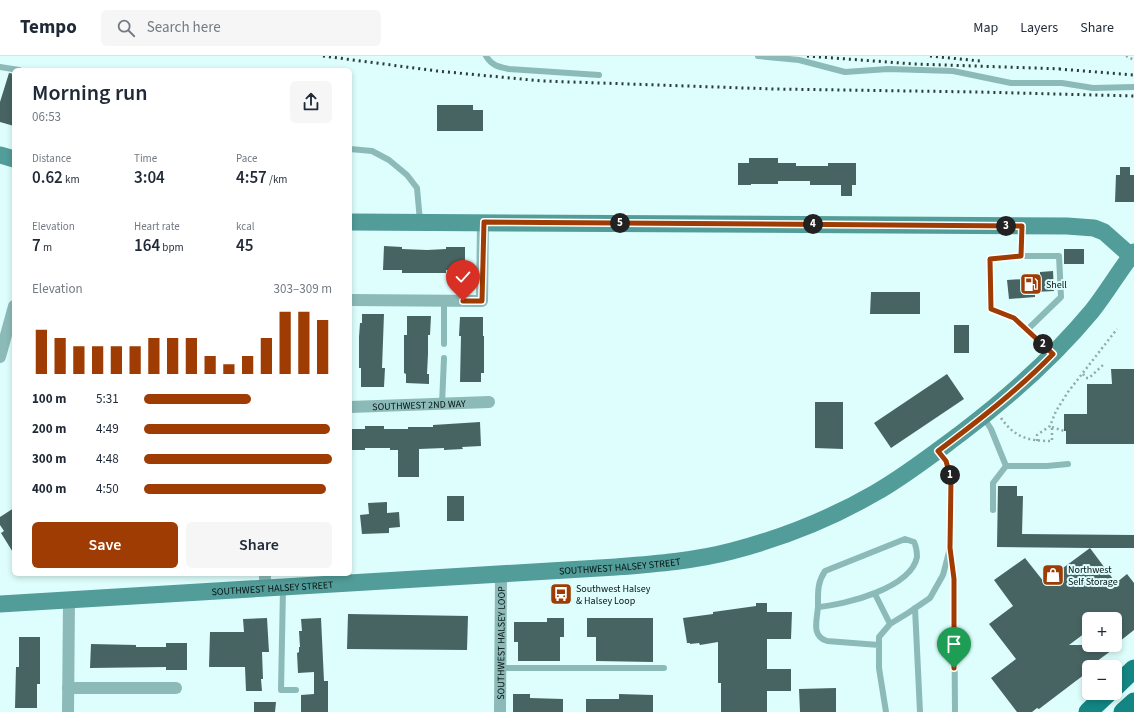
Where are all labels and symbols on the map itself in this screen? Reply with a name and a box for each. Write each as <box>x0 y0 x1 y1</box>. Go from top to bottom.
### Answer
pin: 5 <box>610 213 630 233</box>
pin: 4 <box>803 214 823 234</box>
pin: 3 <box>996 216 1016 236</box>
pin <box>446 260 480 301</box>
fuel station icon: Shell <box>1018 271 1044 297</box>
place label: Shell <box>1046 278 1067 292</box>
pin: 2 <box>1033 334 1053 354</box>
street label: SOUTHWEST 2ND WAY <box>372 397 466 414</box>
pin: 1 <box>940 465 960 485</box>
street label: SOUTHWEST HALSEY STREET <box>559 555 682 578</box>
shop icon: Northwest Self Storage <box>1040 562 1066 588</box>
place label: Northwest Self Storage <box>1068 563 1118 589</box>
street label: SOUTHWEST HALSEY STREET <box>211 578 335 599</box>
bus stop icon: Southwest Halsey & Halsey Loop <box>548 581 574 607</box>
place label: Southwest Halsey & Halsey Loop <box>576 582 651 608</box>
street label: SOUTHWEST HALSEY LOOP <box>494 586 509 700</box>
pin <box>937 627 971 668</box>

